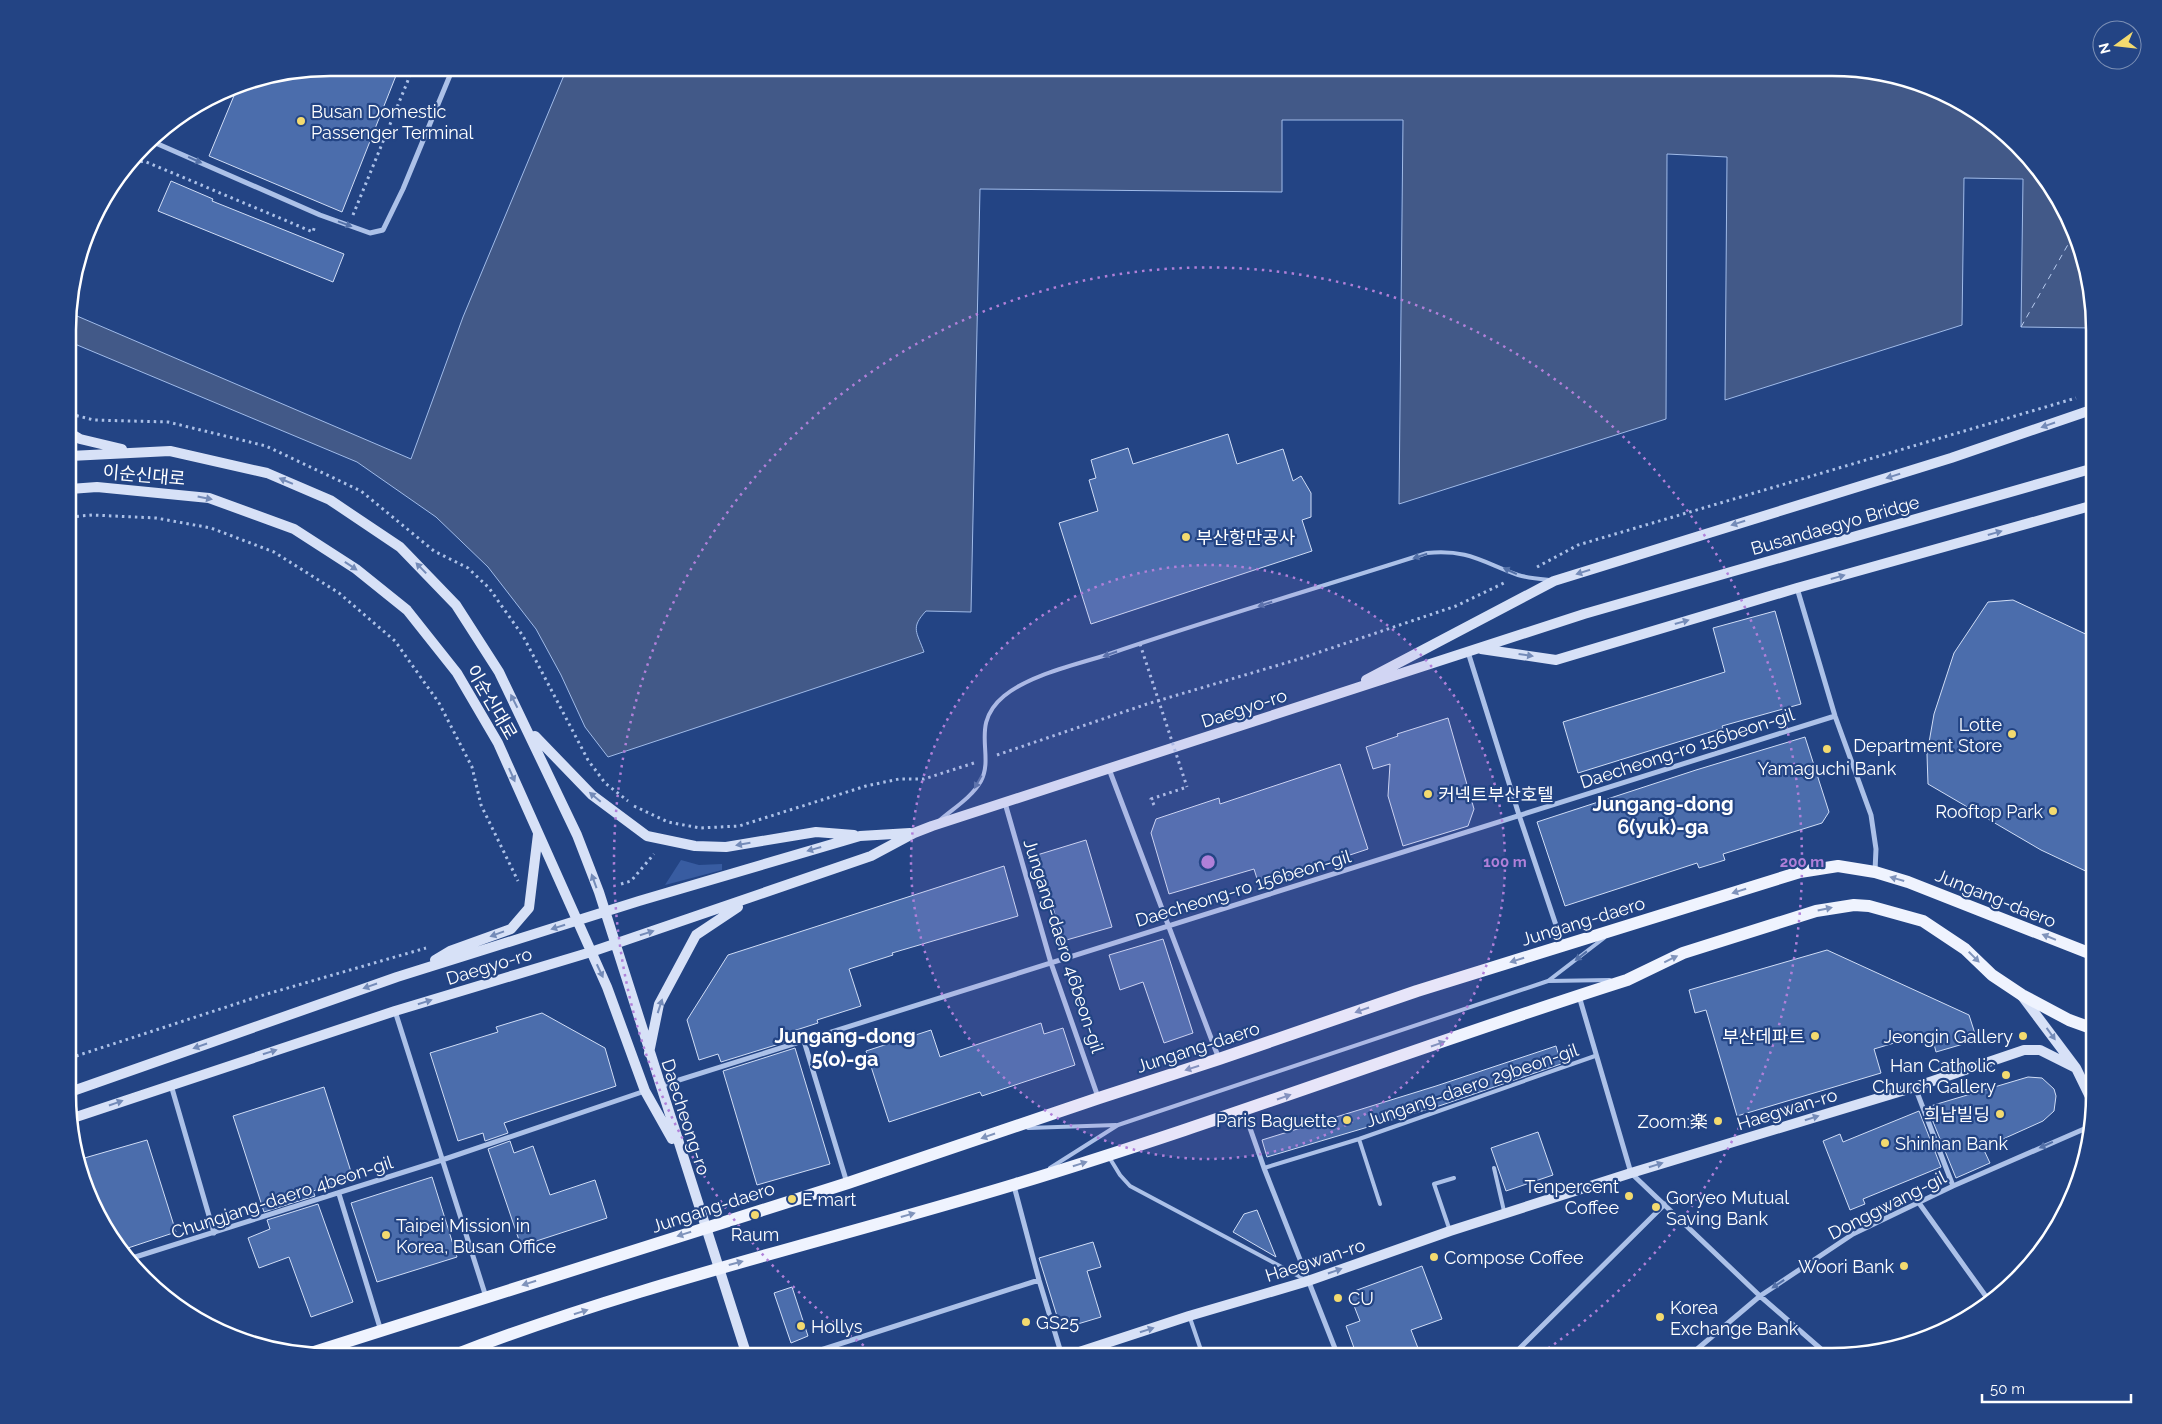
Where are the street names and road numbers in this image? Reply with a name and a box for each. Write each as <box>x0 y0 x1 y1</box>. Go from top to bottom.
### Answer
street label: 이순신대로 <box>102 461 186 489</box>
street label: Busandaegyo Bridge <box>1748 491 1922 559</box>
street label: 이순신대로 <box>462 661 522 743</box>
street label: Daegyo-ro <box>1199 684 1290 732</box>
street label: Daecheong-ro 156beon-gil <box>1577 703 1797 793</box>
street label: Jungang-daero 46beon-gil <box>1019 836 1109 1056</box>
street label: Daecheong-ro 156beon-gil <box>1133 845 1353 931</box>
street label: Jungang-daero <box>1933 864 2060 932</box>
street label: Jungang-daero <box>1519 892 1648 950</box>
street label: Daegyo-ro <box>443 943 535 989</box>
street label: Jungang-daero <box>1134 1017 1262 1077</box>
street label: Jungang-daero 29beon-gil <box>1363 1039 1581 1131</box>
street label: Daecheong-ro <box>657 1056 715 1178</box>
street label: Haegwan-ro <box>1734 1084 1840 1134</box>
street label: Chungjang-daero 4beon-gil <box>169 1151 396 1243</box>
street label: Donggwang-gil <box>1824 1166 1950 1244</box>
street label: Jungang-daero <box>649 1177 777 1237</box>
street label: Haegwan-ro <box>1262 1234 1368 1286</box>

